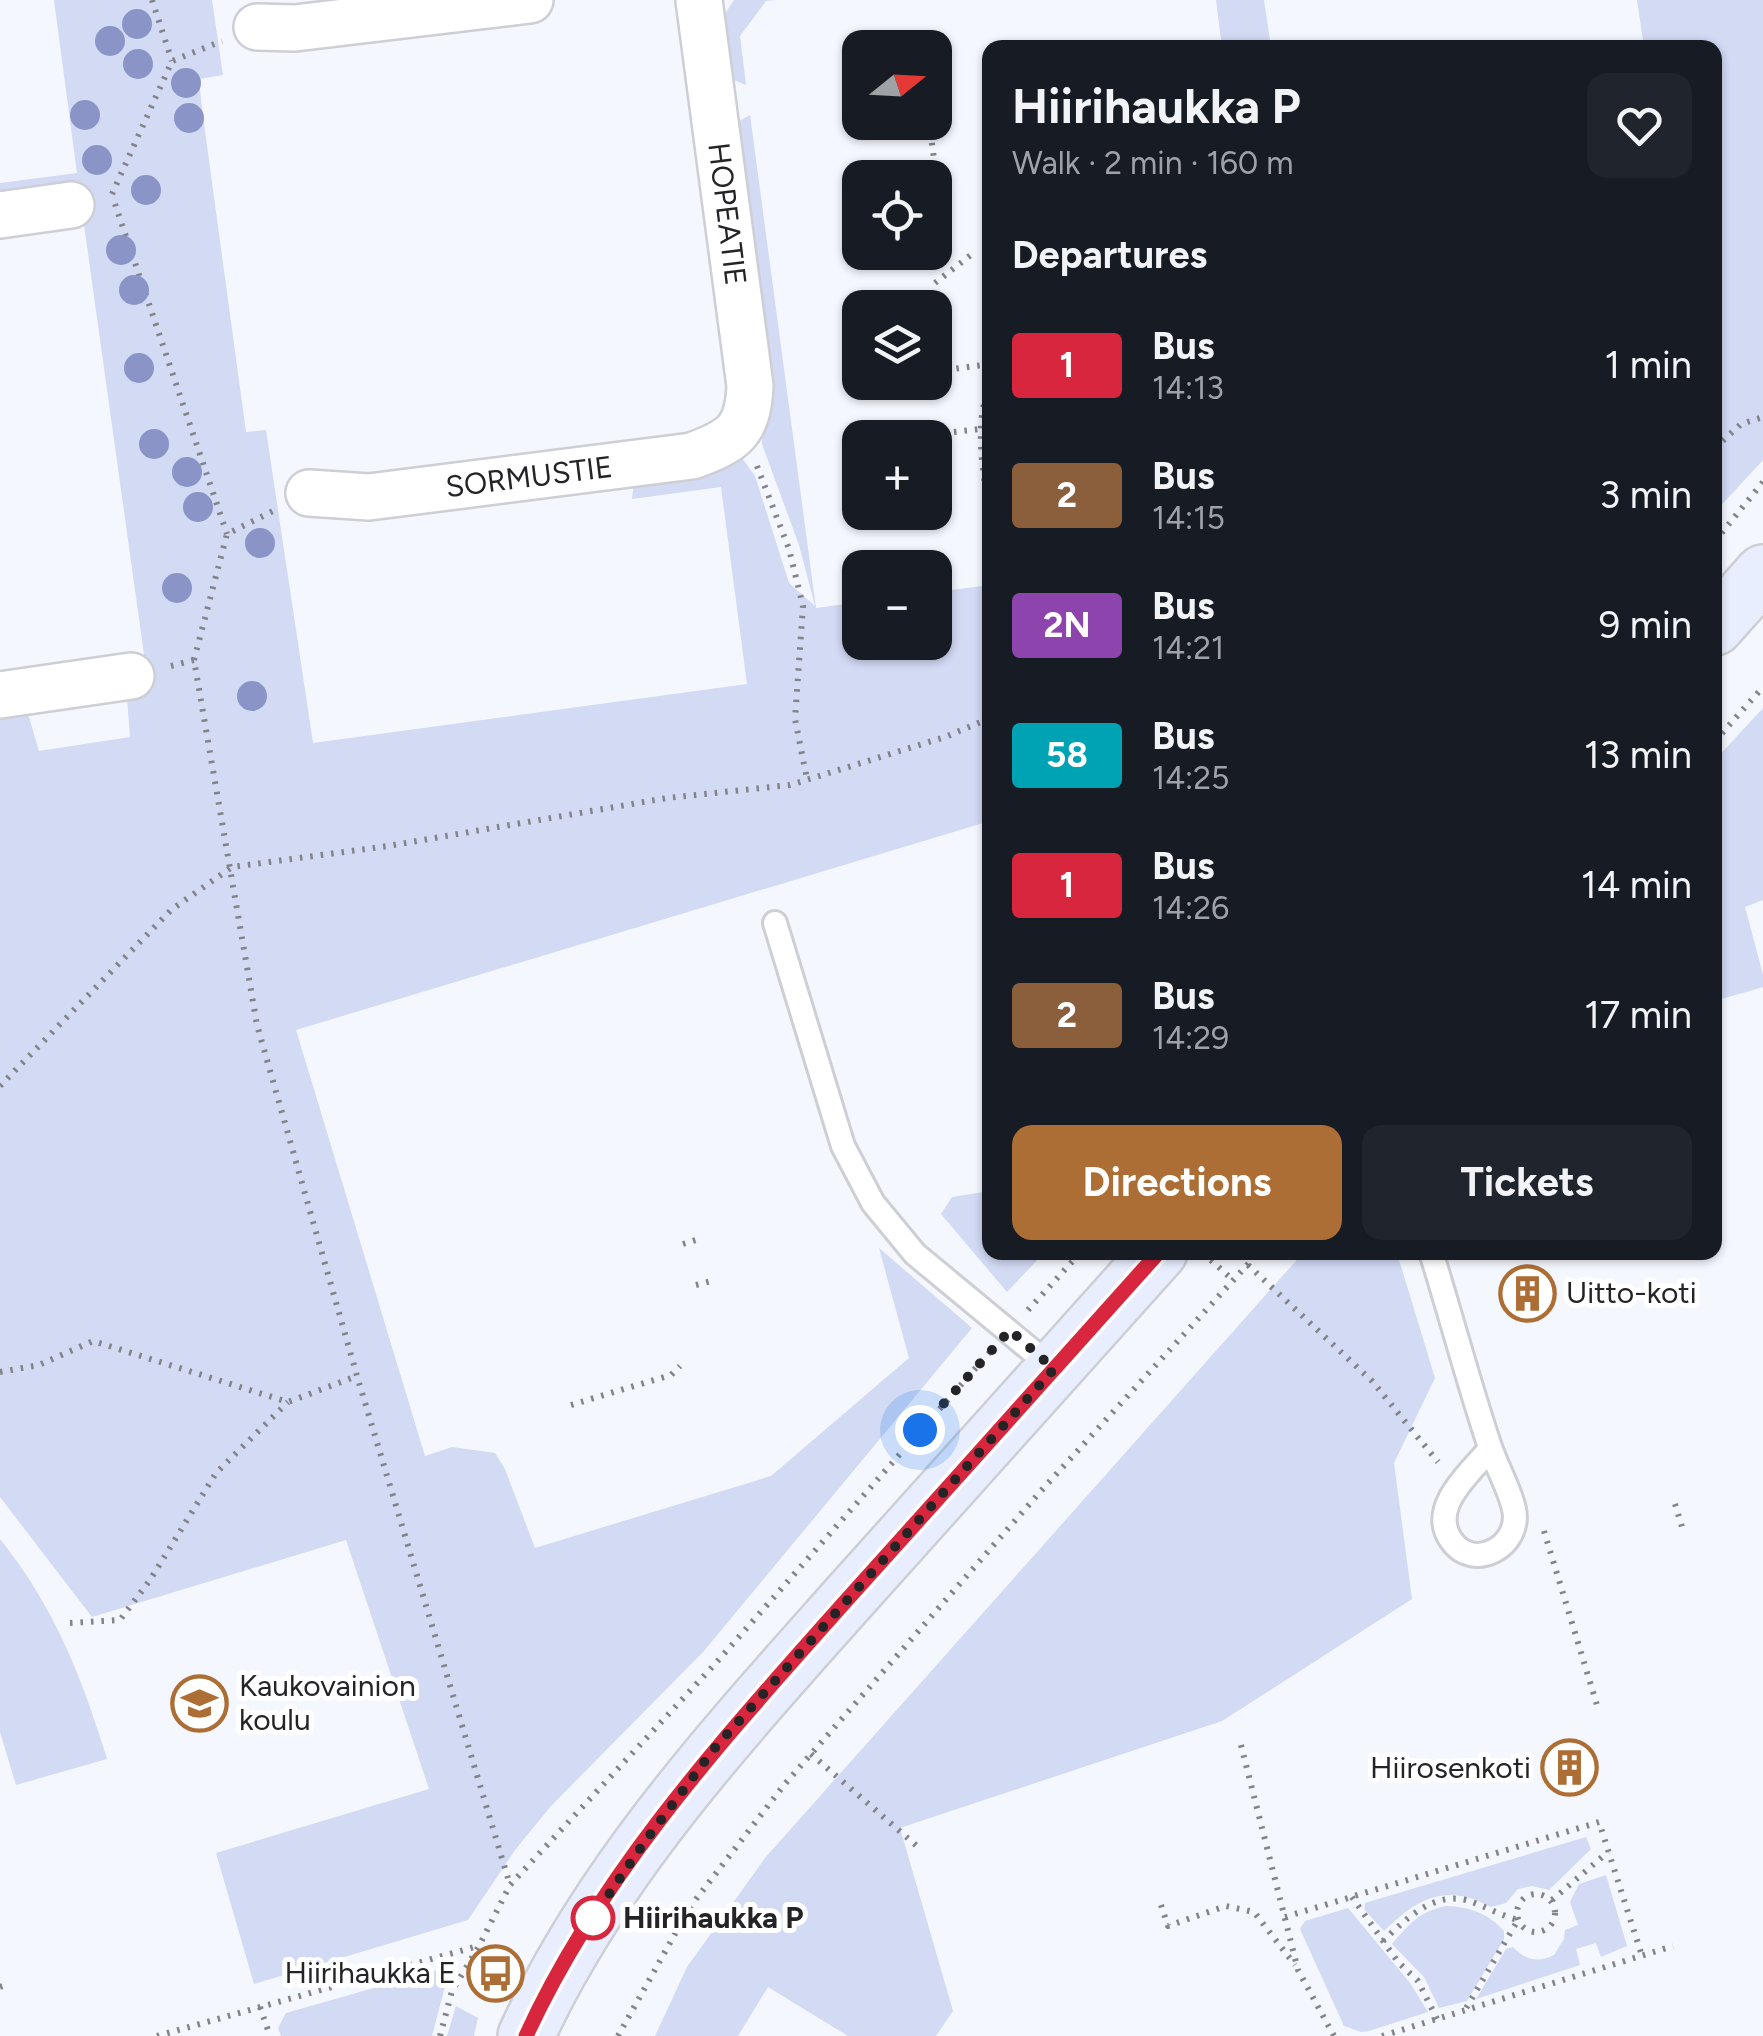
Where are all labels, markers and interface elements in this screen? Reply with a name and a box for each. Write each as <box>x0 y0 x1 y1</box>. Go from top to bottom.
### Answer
north arrow <box>842 30 952 140</box>
map controls <box>842 30 952 660</box>
button: heart <box>1587 73 1692 178</box>
text: Hiirihaukka P <box>1012 77 1300 135</box>
street label: HOPEATIE <box>700 141 755 287</box>
text: Walk · 2 min · 160 m <box>1012 144 1293 182</box>
button: locate <box>842 160 952 270</box>
text: Departures <box>1012 232 1207 278</box>
button: layers <box>842 290 952 400</box>
text: Bus <box>1152 323 1215 369</box>
text: 1 min <box>1605 342 1692 388</box>
text: 1 <box>1060 344 1074 386</box>
text: 14:13 <box>1152 369 1224 407</box>
button: + <box>842 420 952 530</box>
street label: SORMUSTIE <box>443 448 615 505</box>
text: Bus <box>1152 453 1215 499</box>
text: 3 min <box>1600 472 1692 518</box>
text: 2 <box>1057 474 1077 516</box>
text: 14:15 <box>1152 499 1225 537</box>
button: − <box>842 550 952 660</box>
text: Bus <box>1152 583 1215 629</box>
text: 9 min <box>1599 602 1692 648</box>
text: 2N <box>1043 604 1091 646</box>
text: 14:21 <box>1152 629 1224 667</box>
text: Bus <box>1152 713 1215 759</box>
text: 13 min <box>1584 732 1692 778</box>
text: 58 <box>1046 734 1088 776</box>
text: 14:25 <box>1152 759 1229 797</box>
text: Bus <box>1152 843 1215 889</box>
text: 14 min <box>1581 862 1692 908</box>
text: 1 <box>1060 864 1074 906</box>
text: 14:26 <box>1152 889 1229 927</box>
text: Bus <box>1152 973 1215 1019</box>
text: 17 min <box>1584 992 1692 1038</box>
text: 2 <box>1057 994 1077 1036</box>
text: 14:29 <box>1152 1019 1229 1057</box>
button: Directions <box>1012 1125 1342 1240</box>
button: Tickets <box>1362 1125 1692 1240</box>
building icon: Uitto-koti <box>1497 1263 1557 1323</box>
place label: Uitto-koti <box>1566 1274 1697 1311</box>
your location <box>895 1405 945 1455</box>
place label: Kaukovainion koulu <box>239 1667 416 1738</box>
school or university icon: Kaukovainion koulu <box>170 1673 230 1733</box>
building icon: Hiirosenkoti <box>1540 1738 1600 1798</box>
place label: Hiirosenkoti <box>1370 1749 1531 1786</box>
marker: Hiirihaukka P <box>572 1897 614 1939</box>
place label: Hiirihaukka P <box>623 1899 803 1936</box>
bus stop icon: Hiirihaukka E <box>465 1943 525 2003</box>
place label: Hiirihaukka E <box>284 1954 456 1991</box>

